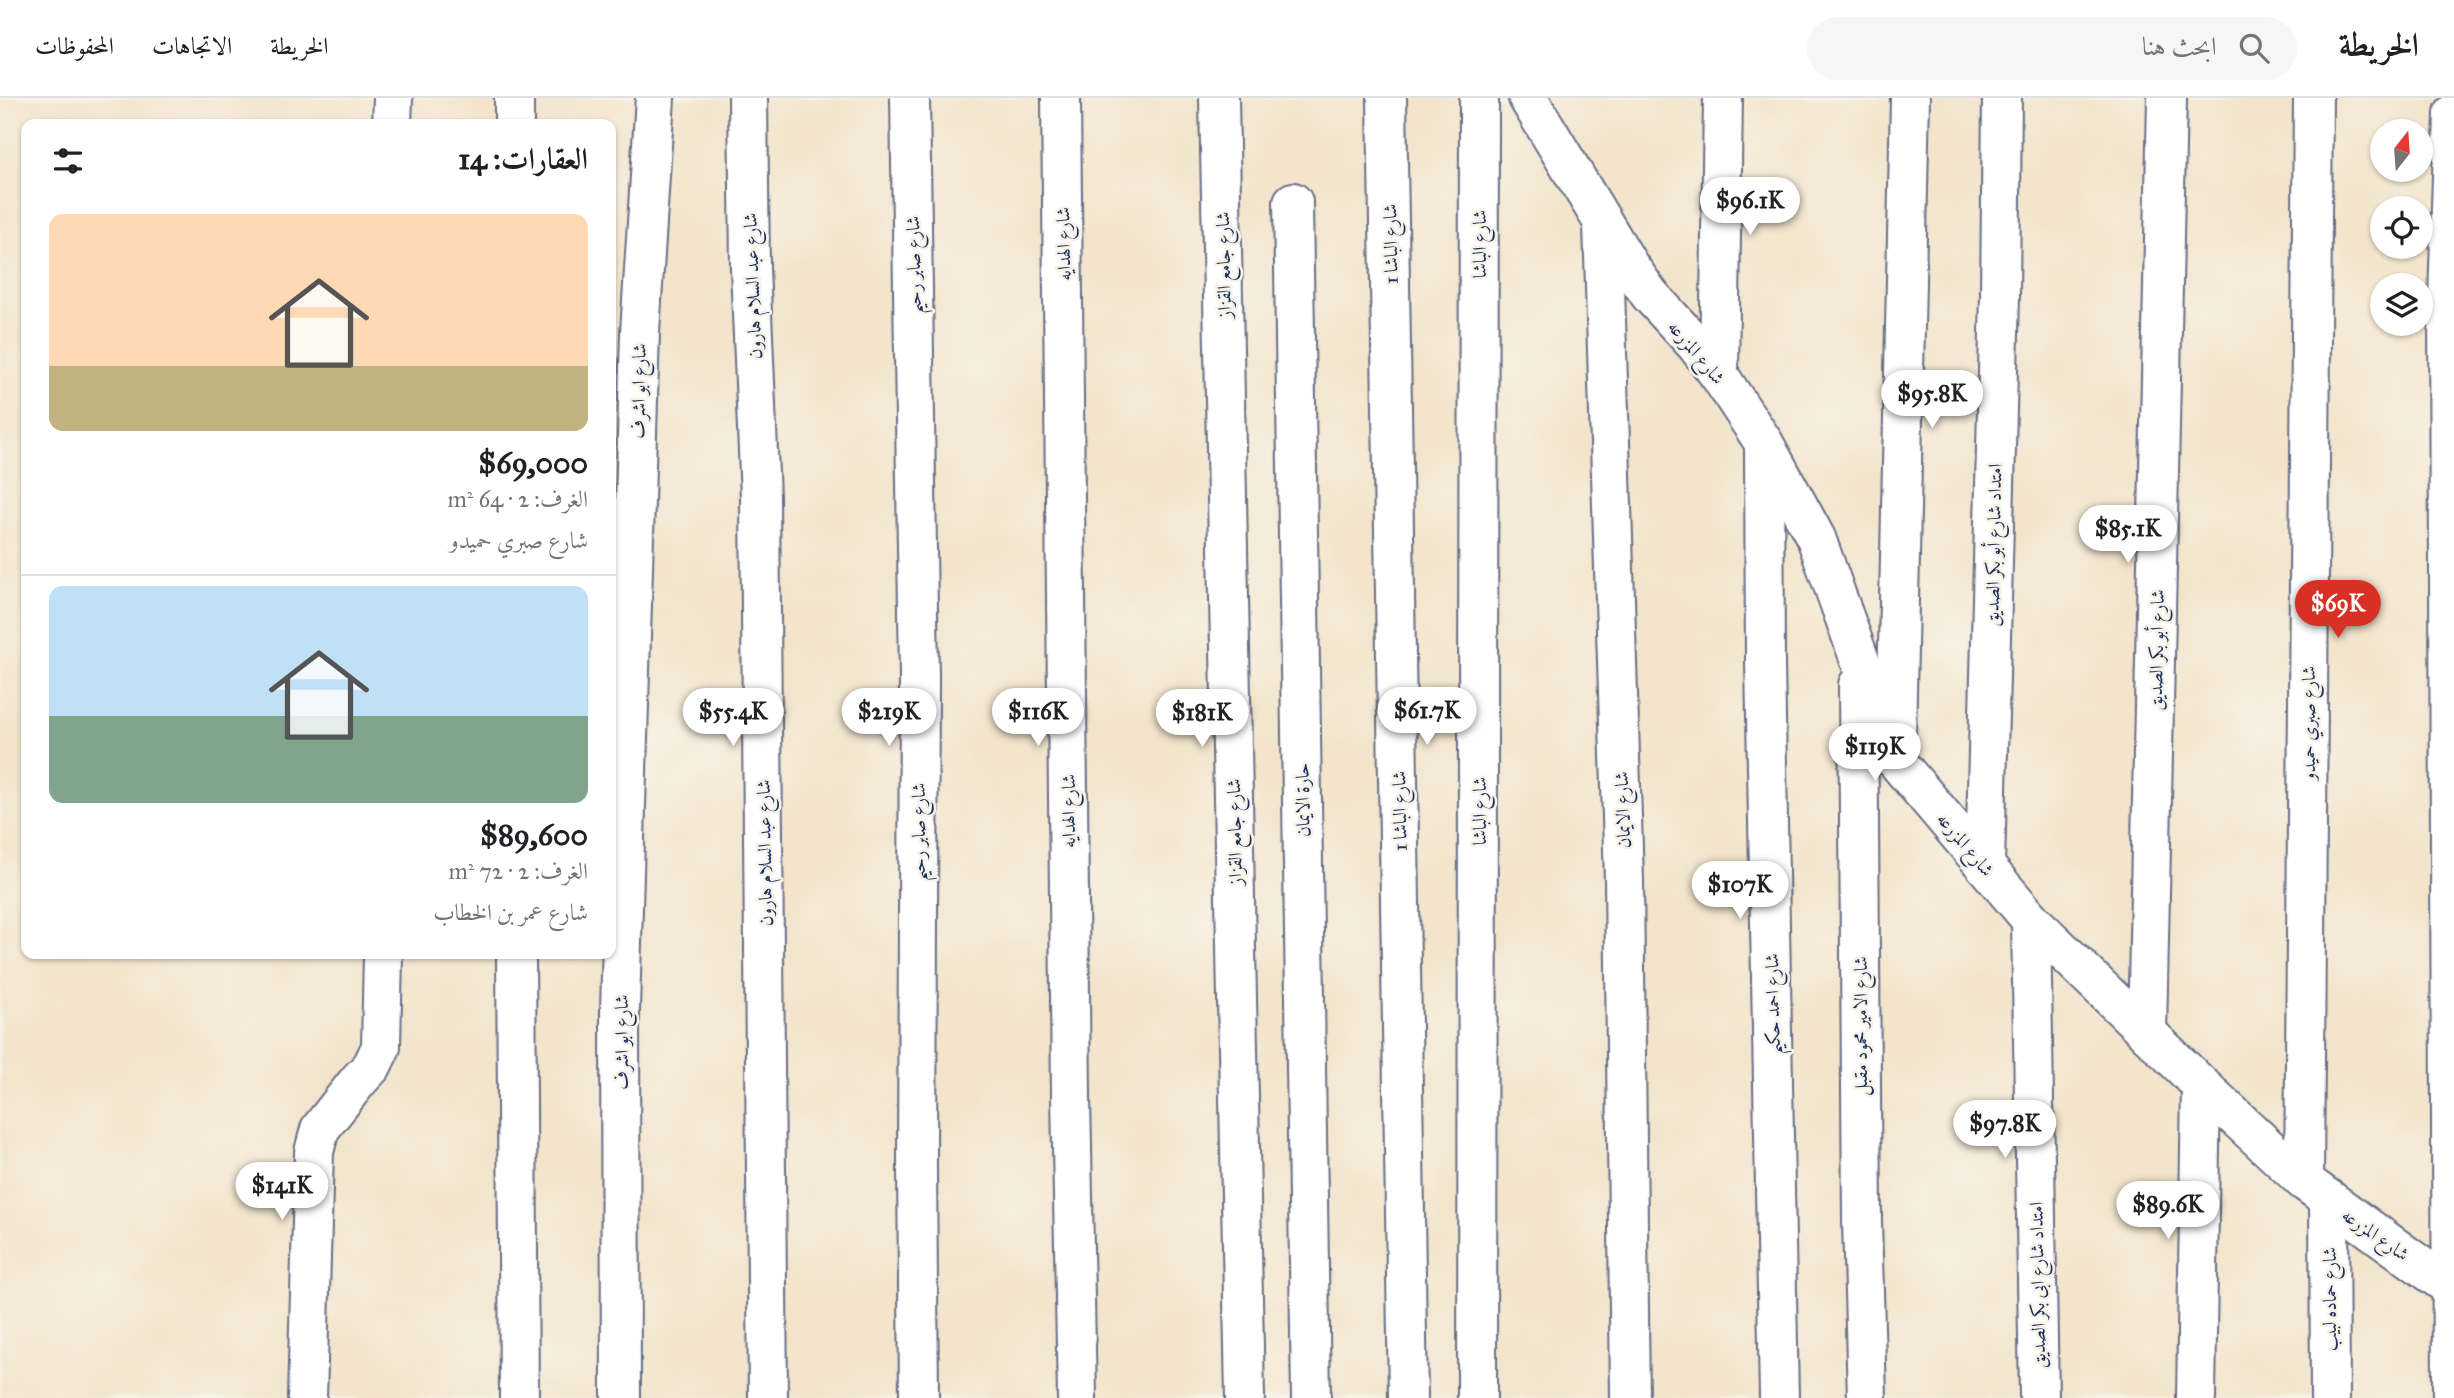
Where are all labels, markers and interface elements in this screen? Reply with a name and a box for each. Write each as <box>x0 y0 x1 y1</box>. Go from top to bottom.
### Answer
search box <box>1807 17 2297 80</box>
text: الخريطة <box>2339 25 2419 65</box>
icon: search <box>2235 29 2273 67</box>
text: ابحث هنا <box>2142 30 2217 62</box>
text: المحفوظات <box>35 31 114 61</box>
text: الاتجاهات <box>152 31 232 61</box>
text: الخريطة <box>270 31 329 61</box>
north arrow <box>2370 119 2432 182</box>
map controls <box>2370 119 2433 336</box>
text: العقارات: 14 <box>458 141 588 177</box>
icon: filters <box>49 142 87 180</box>
pin: $96.1K <box>1693 178 1807 237</box>
text: $96.1K <box>1716 186 1784 214</box>
button: locate <box>2370 196 2433 259</box>
street label: شارع الباشا 1 <box>1378 204 1407 284</box>
street label: شارع الهدايه <box>1051 207 1080 281</box>
street label: شارع الباشا <box>1468 210 1495 278</box>
street label: شارع جامع القزاز <box>1211 211 1242 321</box>
street label: شارع عبد السلام هارون <box>738 212 772 360</box>
street label: شارع صابر رحيم <box>901 215 934 314</box>
icon: home <box>256 260 382 386</box>
button: layers <box>2370 273 2433 336</box>
street label: شارع المزرعه <box>1660 316 1730 392</box>
street label: شارع ابو اشرف <box>626 343 655 439</box>
pin: $95.8K <box>1875 370 1989 430</box>
text: $95.8K <box>1897 379 1967 407</box>
text: $69,000 <box>478 445 588 481</box>
street label: امتداد شارع أبو بكر الصديق <box>1980 463 2010 627</box>
text: الغرف: 2 · 64 m² <box>447 485 588 513</box>
pin: $85.1K <box>2071 505 2185 565</box>
text: $85.1K <box>2095 514 2161 542</box>
text: شارع صبري حميدو <box>449 526 588 554</box>
pin: $69K <box>2297 580 2379 640</box>
street label: شارع أبو بكر الصديق <box>2143 589 2173 711</box>
text: $69K <box>2311 589 2365 617</box>
icon: home <box>256 632 382 758</box>
street label: شارع صبري حميدو <box>2297 666 2324 782</box>
pin: $55.4K <box>676 688 790 748</box>
pin: $219K <box>840 688 938 748</box>
pin: $116K <box>989 688 1087 748</box>
pin: $61.7K <box>1370 688 1484 747</box>
pin: $181K <box>1153 690 1251 749</box>
text: $61.7K <box>1394 696 1460 724</box>
text: $55.4K <box>699 697 767 725</box>
text: $219K <box>858 697 920 725</box>
text: $116K <box>1008 697 1068 725</box>
text: $181K <box>1172 698 1232 726</box>
pin: $119K <box>1826 724 1924 783</box>
text: $119K <box>1845 732 1905 760</box>
street label: حارة الايمان <box>1290 763 1315 837</box>
street label: شارع الباشا 1 <box>1387 771 1416 851</box>
street label: شارع الايمان <box>1610 771 1639 849</box>
street label: شارع الهدايه <box>1057 774 1084 848</box>
street label: شارع الباشا <box>1468 777 1495 845</box>
street label: شارع جامع القزاز <box>1222 778 1253 888</box>
street label: شارع عبد السلام هارون <box>752 779 782 927</box>
street label: شارع صابر رحيم <box>907 783 938 881</box>
street label: شارع المزرعه <box>1929 808 1999 884</box>
text: $89,600 <box>480 817 588 853</box>
text: الغرف: 2 · 72 m² <box>448 857 588 885</box>
pin: $107K <box>1691 862 1789 921</box>
text: $107K <box>1708 870 1772 898</box>
text: شارع عمر بن الخطاب <box>433 898 588 926</box>
street label: شارع احمد حكيم <box>1760 953 1793 1055</box>
street label: شارع الامير محمود مقبل <box>1849 956 1876 1096</box>
street label: شارع ابو اشرف <box>610 994 637 1090</box>
pin: $97.8K <box>1948 1100 2062 1160</box>
text: $97.8K <box>1969 1109 2041 1137</box>
pin: $141K <box>233 1162 331 1222</box>
text: $141K <box>251 1171 313 1199</box>
pin: $89.6K <box>2111 1182 2225 1241</box>
text: $89.6K <box>2132 1190 2204 1218</box>
street label: امتداد شارع ابى بكر الصديق <box>2025 1201 2054 1368</box>
street label: شارع المزرعه <box>2335 1203 2414 1269</box>
street label: شارع حماده لبيب <box>2318 1247 2345 1351</box>

